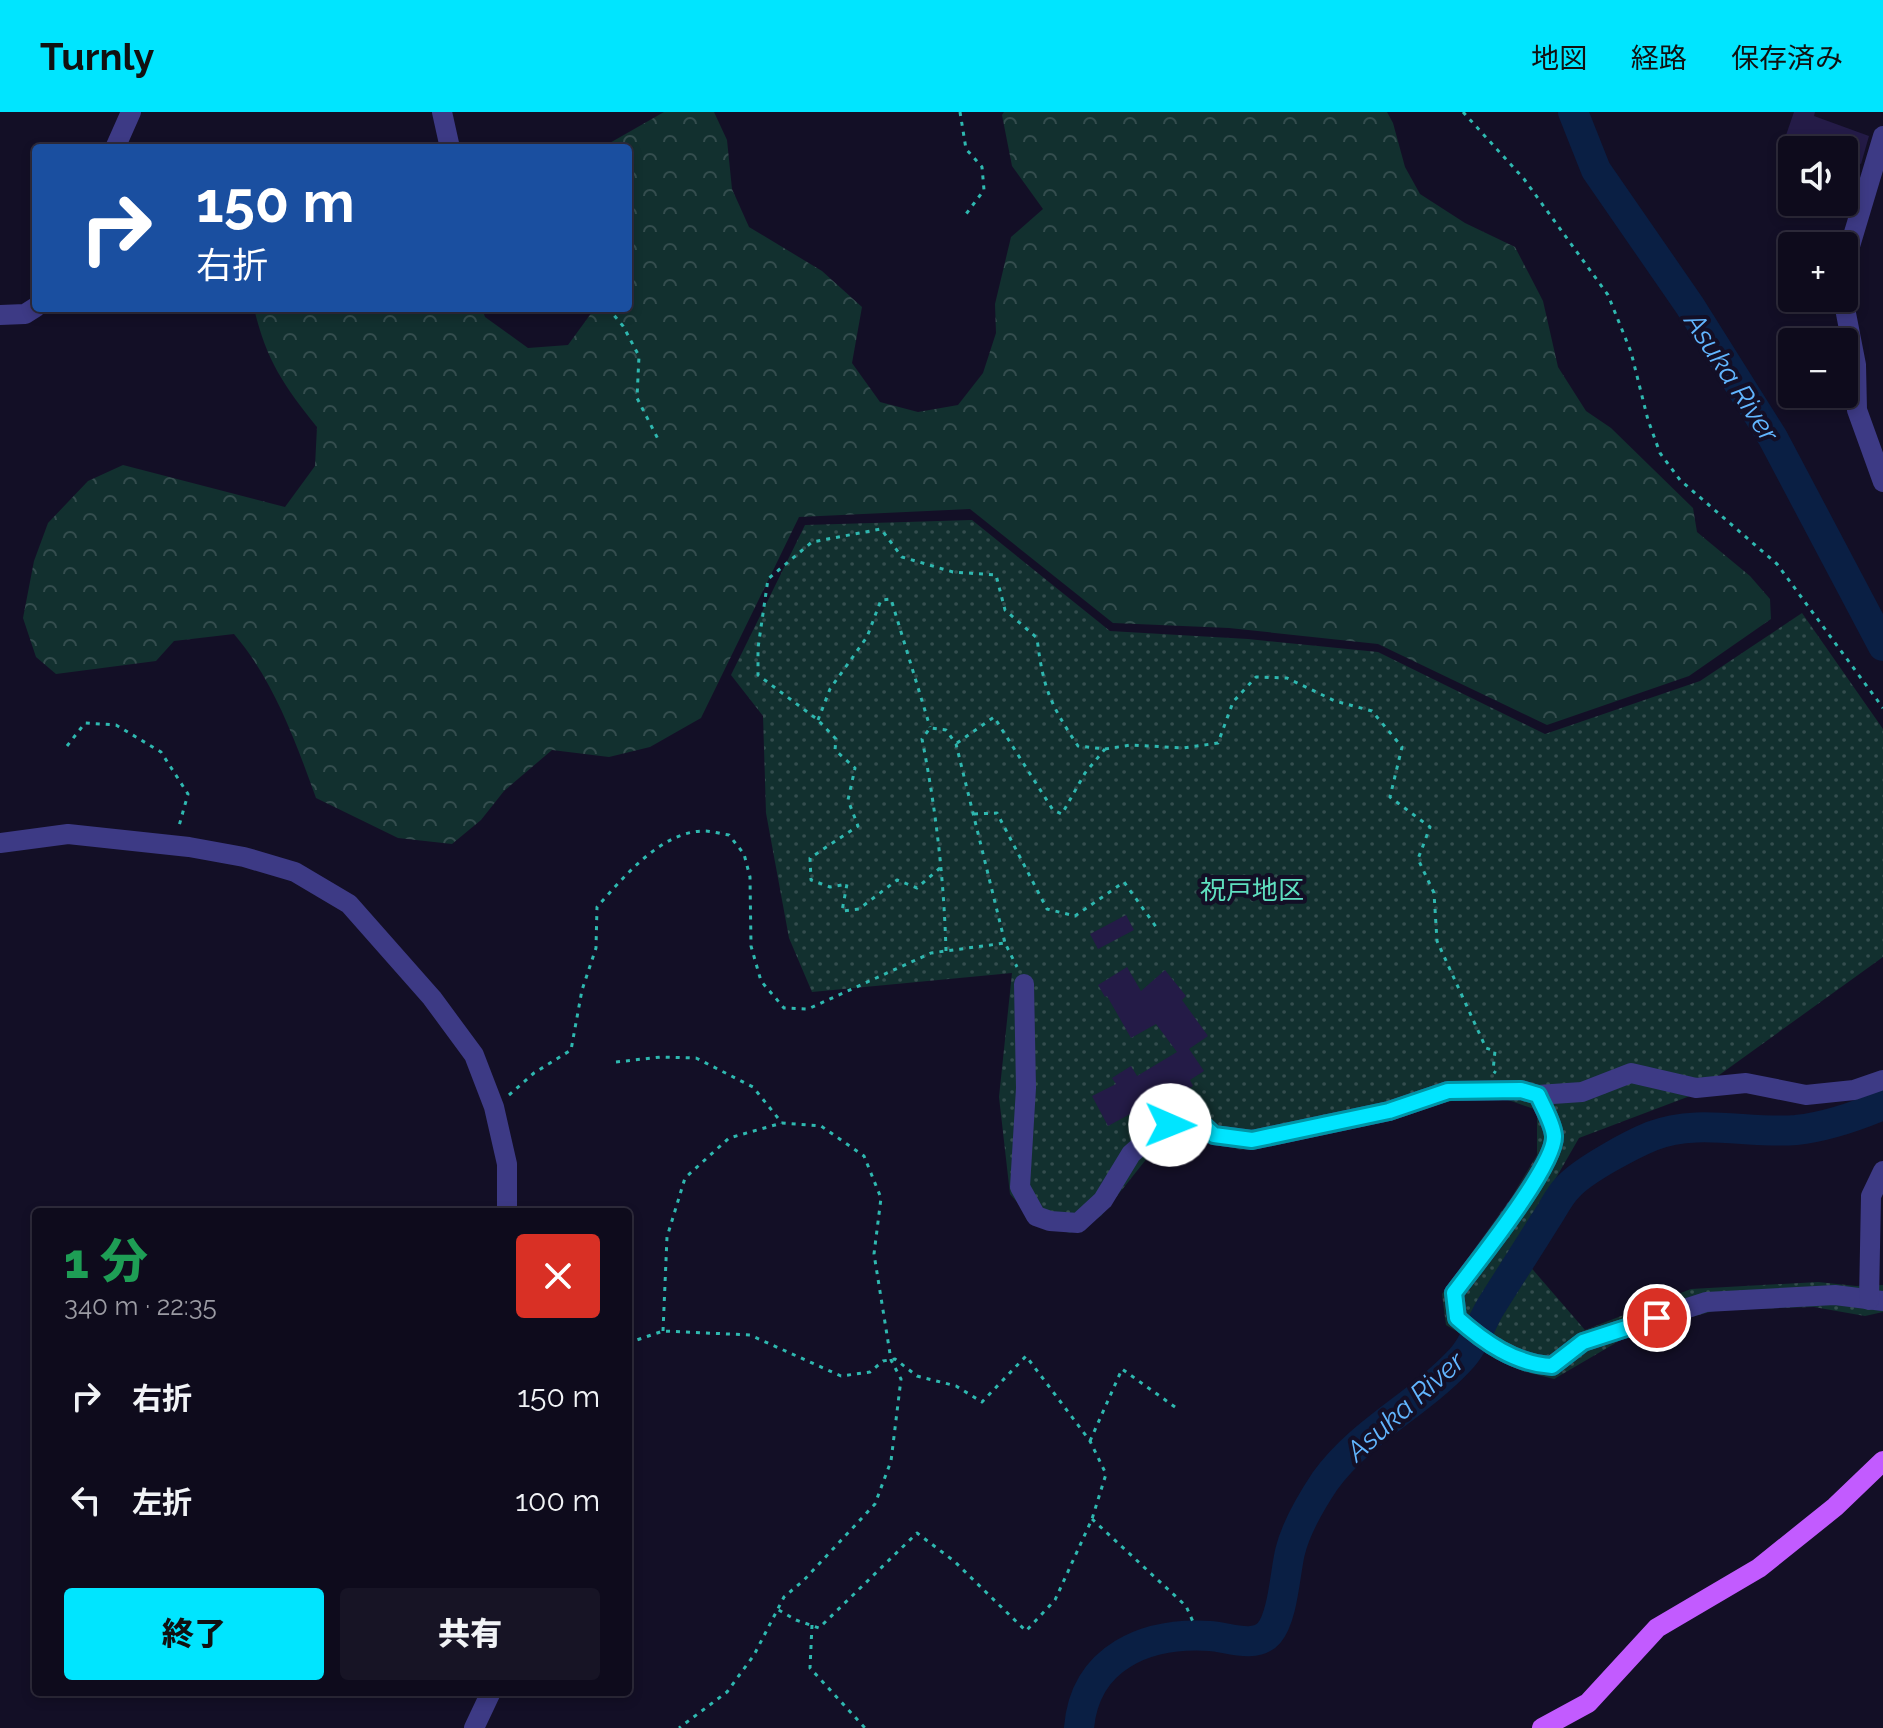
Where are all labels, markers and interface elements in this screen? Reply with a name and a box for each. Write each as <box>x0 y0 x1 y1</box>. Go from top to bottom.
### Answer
text: Turnly <box>40 34 154 79</box>
text: 地図 <box>1531 42 1587 75</box>
text: 経路 <box>1631 42 1687 75</box>
text: 保存済み <box>1731 42 1843 75</box>
map controls <box>1778 136 1858 408</box>
button: sound <box>1778 136 1858 216</box>
text: 150 m <box>196 169 355 235</box>
icon: right <box>64 176 168 280</box>
button: + <box>1778 232 1858 312</box>
text: 右折 <box>196 244 268 286</box>
water label: Asuka River <box>1677 305 1786 449</box>
button: − <box>1778 328 1858 408</box>
park label: 祝戸地区 <box>1200 875 1304 905</box>
position arrow <box>1128 1083 1212 1167</box>
text: 1 分 <box>64 1233 148 1289</box>
button: close <box>516 1234 600 1318</box>
pin <box>1623 1284 1691 1352</box>
text: 340 m · 22:35 <box>64 1291 217 1321</box>
icon: arrive <box>1635 1296 1679 1340</box>
water label: Asuka River <box>1338 1344 1472 1469</box>
icon: right <box>64 1374 108 1418</box>
text: 150 m <box>517 1379 600 1414</box>
text: 右折 <box>132 1381 192 1416</box>
icon: left <box>64 1478 108 1522</box>
text: 100 m <box>515 1483 600 1518</box>
text: 左折 <box>132 1485 192 1520</box>
button: 終了 <box>64 1588 324 1680</box>
button: 共有 <box>340 1588 600 1680</box>

